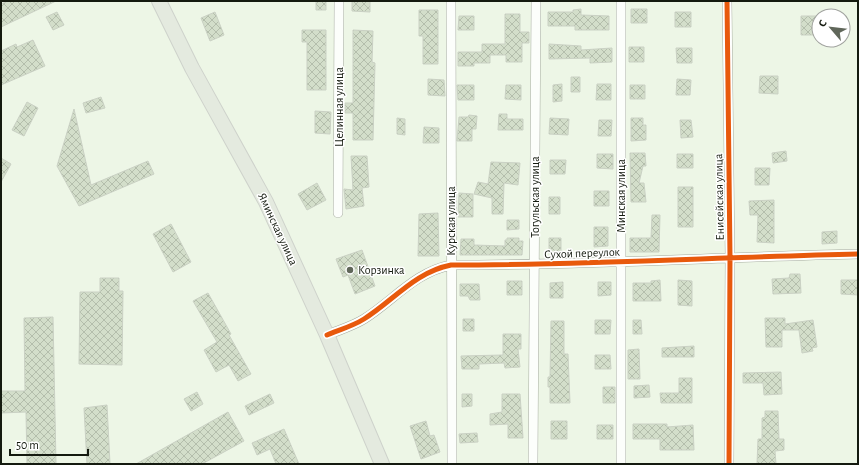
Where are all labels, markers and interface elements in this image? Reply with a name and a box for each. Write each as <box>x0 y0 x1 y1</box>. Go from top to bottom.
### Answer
north arrow <box>811 8 851 48</box>
text: С <box>816 18 829 29</box>
street label: Целинная улица <box>333 67 346 147</box>
street label: Енисейская улица <box>712 153 727 241</box>
street label: Тогульская улица <box>529 156 542 238</box>
street label: Минская улица <box>615 159 628 233</box>
street label: Курская улица <box>445 186 458 256</box>
street label: Яминская улица <box>255 191 300 268</box>
street label: Сухой переулок <box>544 246 621 261</box>
place label: Корзинка <box>358 264 405 276</box>
marker: Корзинка <box>345 265 355 275</box>
scale bar <box>10 431 88 457</box>
text: 50 m <box>16 439 39 451</box>

